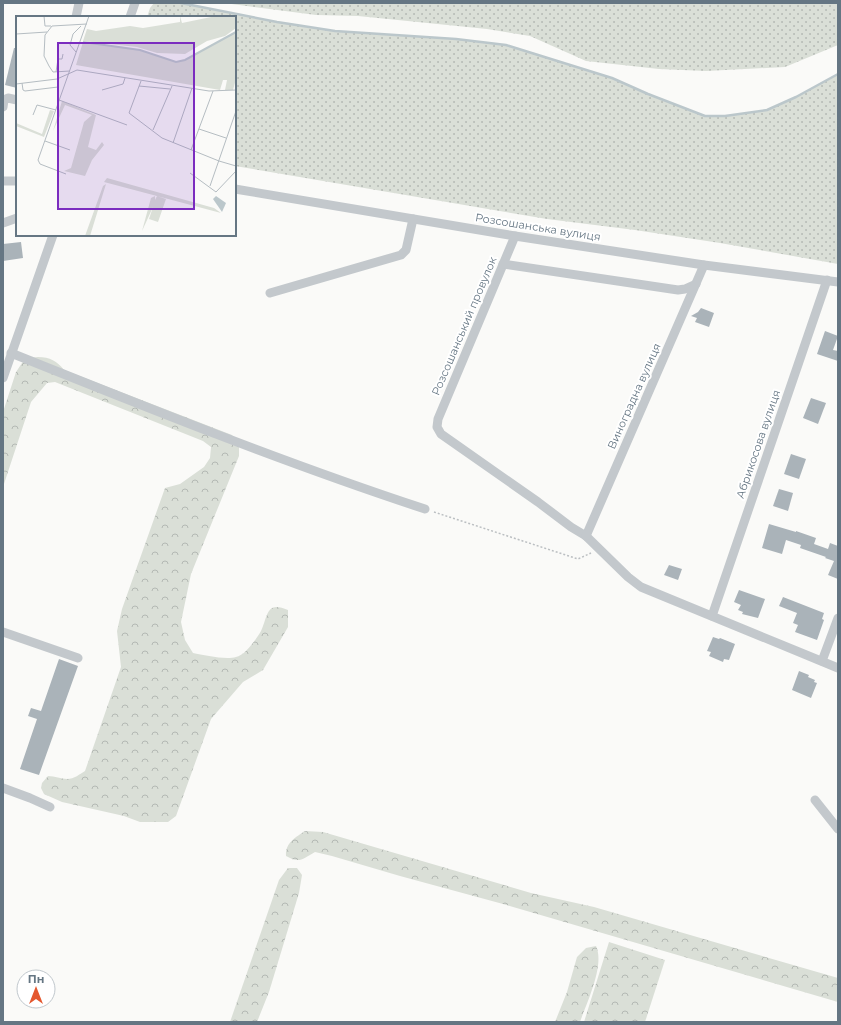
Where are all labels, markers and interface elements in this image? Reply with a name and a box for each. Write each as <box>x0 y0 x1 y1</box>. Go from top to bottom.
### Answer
inset map <box>16 16 236 236</box>
street label: Розсошанська вулиця <box>474 210 602 244</box>
street label: Розсошанський провулок <box>428 254 500 397</box>
street label: Виноградна вулиця <box>604 341 664 451</box>
street label: Абрикосова вулиця <box>733 388 783 500</box>
north arrow <box>16 969 56 1009</box>
text: Пн <box>28 972 44 986</box>

